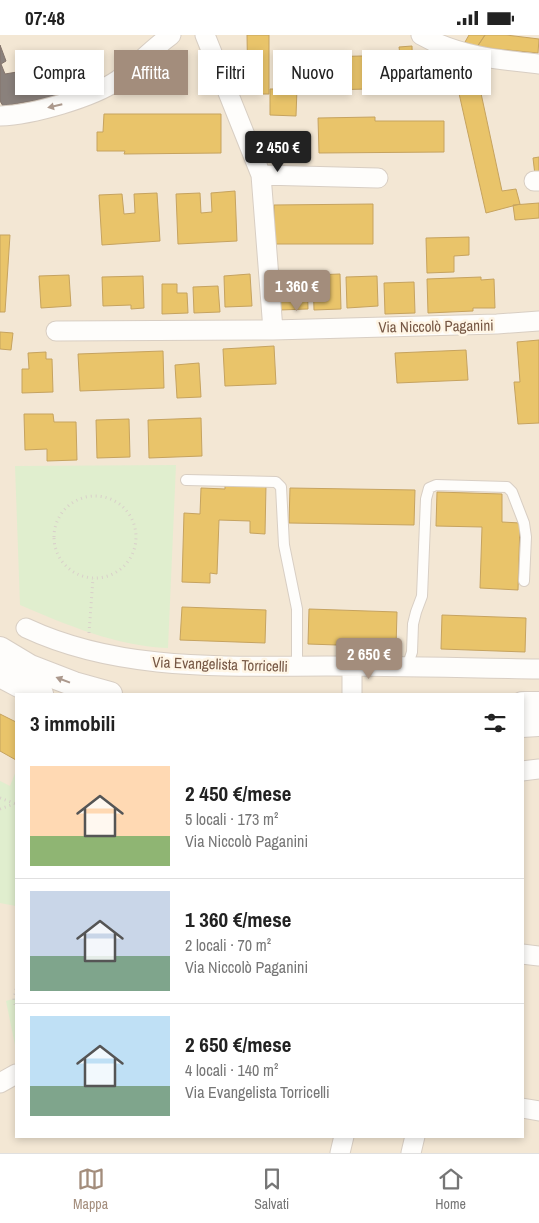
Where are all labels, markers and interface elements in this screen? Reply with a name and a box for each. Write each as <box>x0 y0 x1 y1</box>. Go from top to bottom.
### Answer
text: 07:48 <box>25 5 65 31</box>
chip: Compra <box>15 50 104 95</box>
chip: Affitta <box>114 50 188 95</box>
chip: Filtri <box>198 50 263 95</box>
chip: Nuovo <box>273 50 352 95</box>
chip: Appartamento <box>362 50 491 95</box>
one-way arrow <box>47 102 62 110</box>
pin: 2 450 € <box>232 131 324 173</box>
text: 2 450 € <box>256 136 300 158</box>
pin: 1 360 € <box>251 269 343 312</box>
text: 1 360 € <box>275 275 319 297</box>
street label: Via Niccolò Paganini <box>378 314 494 338</box>
pin: 2 650 € <box>323 637 415 680</box>
text: 2 650 € <box>347 643 391 665</box>
street label: Via Evangelista Torricelli <box>152 651 288 677</box>
one-way arrow <box>55 676 70 684</box>
text: 3 immobili <box>30 709 115 738</box>
icon: filters <box>481 709 509 737</box>
text: 2 450 €/mese <box>185 779 291 808</box>
icon: home <box>70 786 130 846</box>
text: 5 locali · 173 m² <box>185 808 278 830</box>
text: Via Niccolò Paganini <box>185 830 308 852</box>
text: 1 360 €/mese <box>185 905 291 934</box>
icon: home <box>70 911 130 971</box>
text: 2 locali · 70 m² <box>185 934 271 956</box>
text: Via Niccolò Paganini <box>185 956 308 978</box>
text: 2 650 €/mese <box>185 1030 291 1059</box>
icon: home <box>70 1036 130 1096</box>
text: 4 locali · 140 m² <box>185 1059 278 1081</box>
text: Via Evangelista Torricelli <box>185 1081 330 1103</box>
tab: Mappa <box>73 1165 108 1213</box>
tab: Salvati <box>254 1165 289 1213</box>
tab: Home <box>435 1165 466 1213</box>

